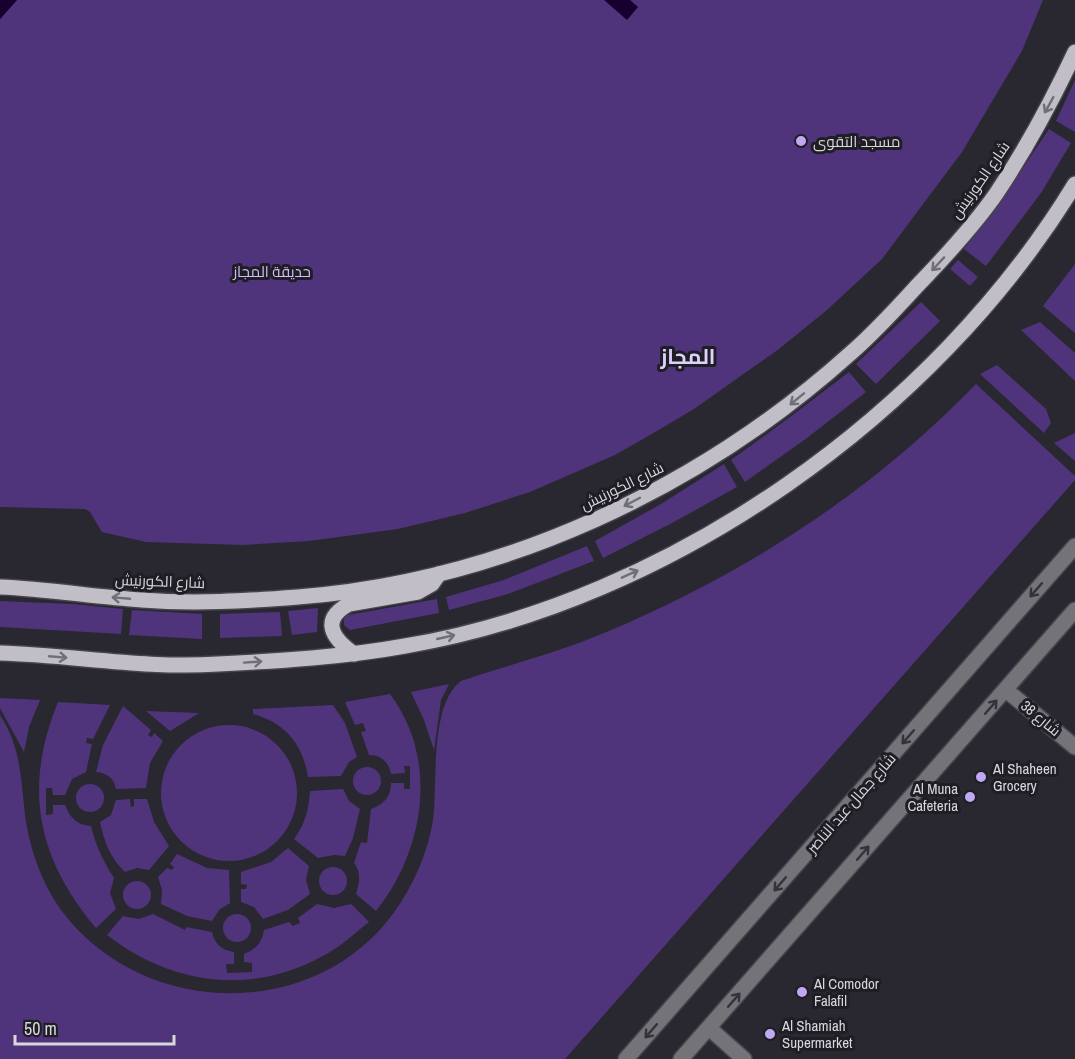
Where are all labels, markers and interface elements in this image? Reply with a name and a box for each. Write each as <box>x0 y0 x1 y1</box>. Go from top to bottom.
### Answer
one-way arrow <box>1043 95 1054 113</box>
place label: مسجد التقوى <box>813 131 900 152</box>
marker: مسجد التقوى <box>794 134 808 148</box>
street label: شارع الكورنيش <box>946 137 1015 224</box>
one-way arrow <box>931 256 945 271</box>
park label: حديقة المجاز <box>232 261 311 282</box>
district label: المجاز <box>660 342 715 371</box>
one-way arrow <box>789 392 805 405</box>
street label: شارع الكورنيش <box>577 457 668 516</box>
one-way arrow <box>624 497 642 508</box>
one-way arrow <box>621 567 639 578</box>
street label: شارع الكورنيش <box>115 569 205 594</box>
one-way arrow <box>1030 582 1044 598</box>
one-way arrow <box>111 592 131 603</box>
one-way arrow <box>436 631 455 643</box>
one-way arrow <box>48 651 68 662</box>
one-way arrow <box>242 656 262 667</box>
street label: شارع 38 <box>1016 695 1065 742</box>
one-way arrow <box>984 700 998 715</box>
one-way arrow <box>901 729 915 744</box>
street label: شارع جمال عبد الناصر <box>801 748 901 859</box>
place label: Al Shaheen Grocery <box>992 758 1057 796</box>
marker: Al Shaheen Grocery <box>974 770 988 784</box>
place label: Al Muna Cafeteria <box>907 778 958 816</box>
marker: Al Muna Cafeteria <box>963 790 977 804</box>
one-way arrow <box>856 846 870 861</box>
one-way arrow <box>773 876 787 891</box>
place label: Al Comodor Falafil <box>813 973 879 1011</box>
marker: Al Comodor Falafil <box>795 985 809 999</box>
one-way arrow <box>727 992 741 1007</box>
scale bar <box>15 1008 174 1046</box>
place label: Al Shamiah Supermarket <box>781 1015 853 1053</box>
text: 50 m <box>24 1016 57 1041</box>
one-way arrow <box>644 1023 658 1038</box>
marker: Al Shamiah Supermarket <box>763 1027 777 1041</box>

